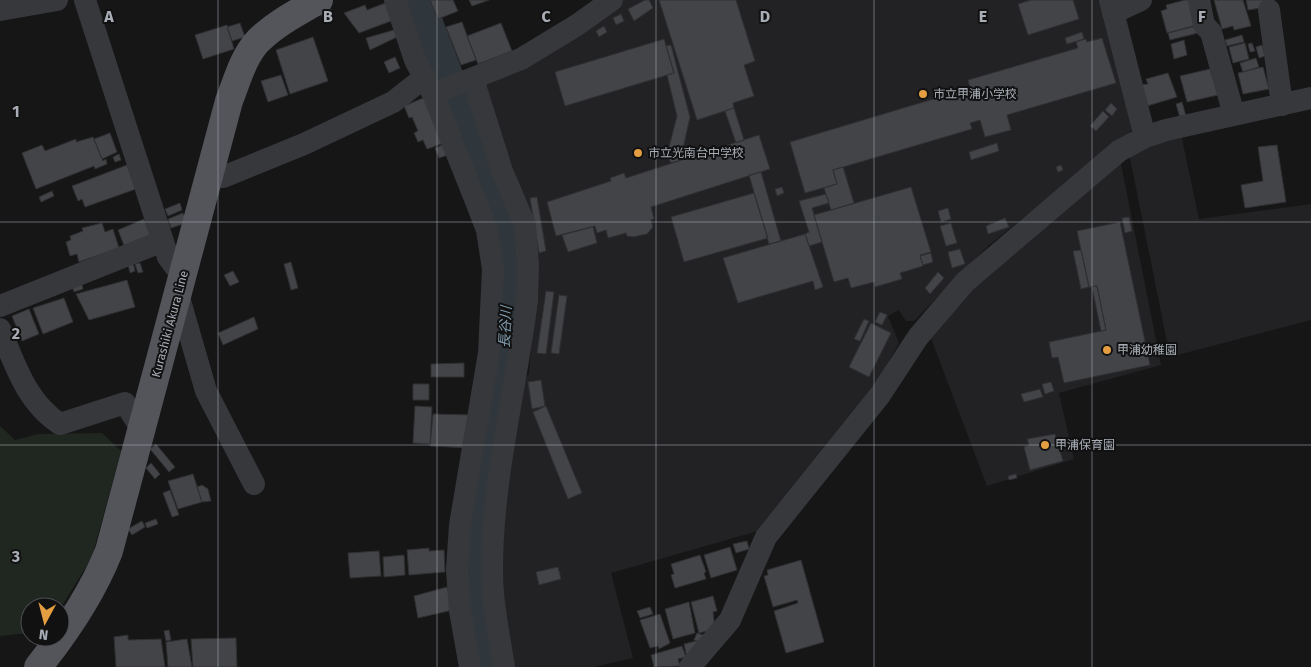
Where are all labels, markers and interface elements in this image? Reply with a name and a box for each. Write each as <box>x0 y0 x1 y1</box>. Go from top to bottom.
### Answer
text: A <box>103 7 114 26</box>
text: B <box>323 7 333 26</box>
text: C <box>541 7 551 26</box>
text: D <box>760 7 770 26</box>
text: E <box>979 7 987 26</box>
text: F <box>1198 7 1206 26</box>
place label: 市立甲浦小学校 <box>933 87 1017 101</box>
marker: 市立甲浦小学校 <box>917 88 929 100</box>
text: 1 <box>12 102 20 121</box>
place label: 市立光南台中学校 <box>648 146 744 160</box>
marker: 市立光南台中学校 <box>632 147 644 159</box>
street label: Kurashiki Akura Line <box>149 269 191 379</box>
water label: 長谷川 <box>496 304 515 348</box>
text: 2 <box>12 324 20 343</box>
place label: 甲浦幼稚園 <box>1117 343 1177 357</box>
marker: 甲浦幼稚園 <box>1101 344 1113 356</box>
place label: 甲浦保育園 <box>1055 438 1115 452</box>
marker: 甲浦保育園 <box>1039 439 1051 451</box>
text: 3 <box>11 547 20 566</box>
north arrow <box>20 597 70 647</box>
text: N <box>38 625 49 643</box>

